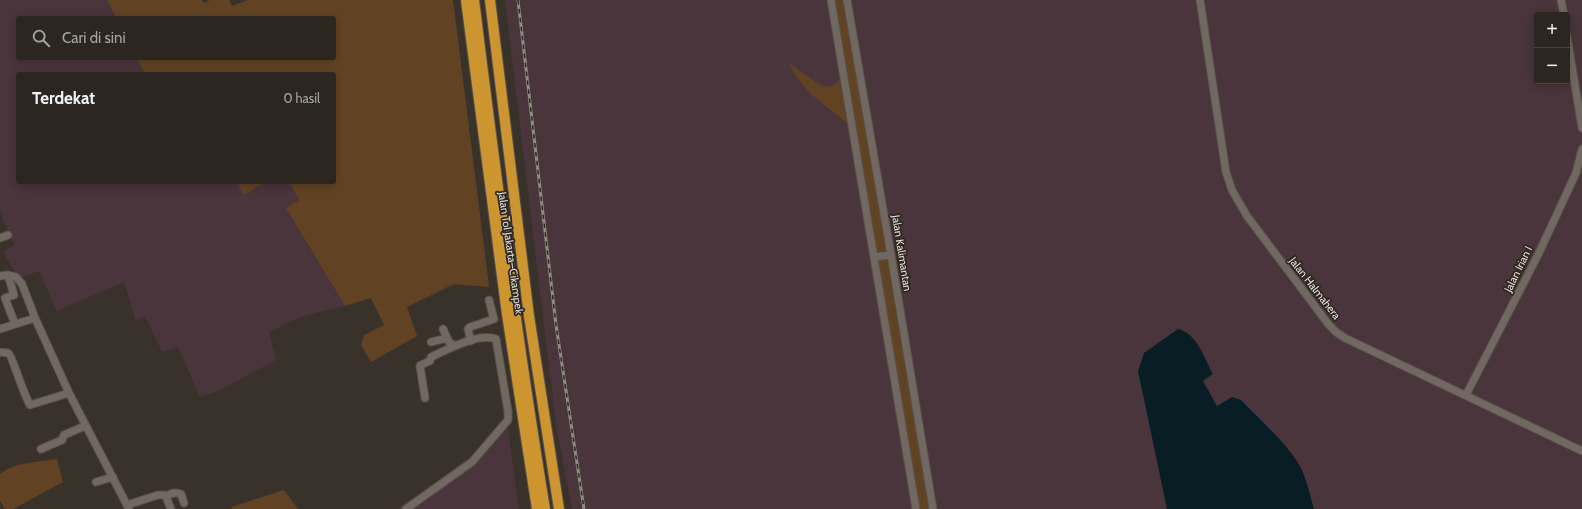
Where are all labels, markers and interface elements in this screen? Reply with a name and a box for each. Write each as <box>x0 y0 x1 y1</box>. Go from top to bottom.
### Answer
map controls <box>1534 12 1570 84</box>
button: + <box>1534 12 1570 48</box>
search box <box>16 16 336 60</box>
icon: search <box>30 27 52 49</box>
text: Cari di sini <box>62 29 126 47</box>
button: − <box>1534 48 1570 84</box>
text: Terdekat <box>32 88 95 108</box>
text: 0 hasil <box>284 90 320 106</box>
street label: Jalan Tol Jakarta–Cikampek <box>495 190 527 315</box>
street label: Jalan Kalimantan <box>889 213 915 292</box>
street label: Jalan Irian I <box>1500 244 1535 295</box>
street label: Jalan Halmahera <box>1286 253 1344 323</box>

